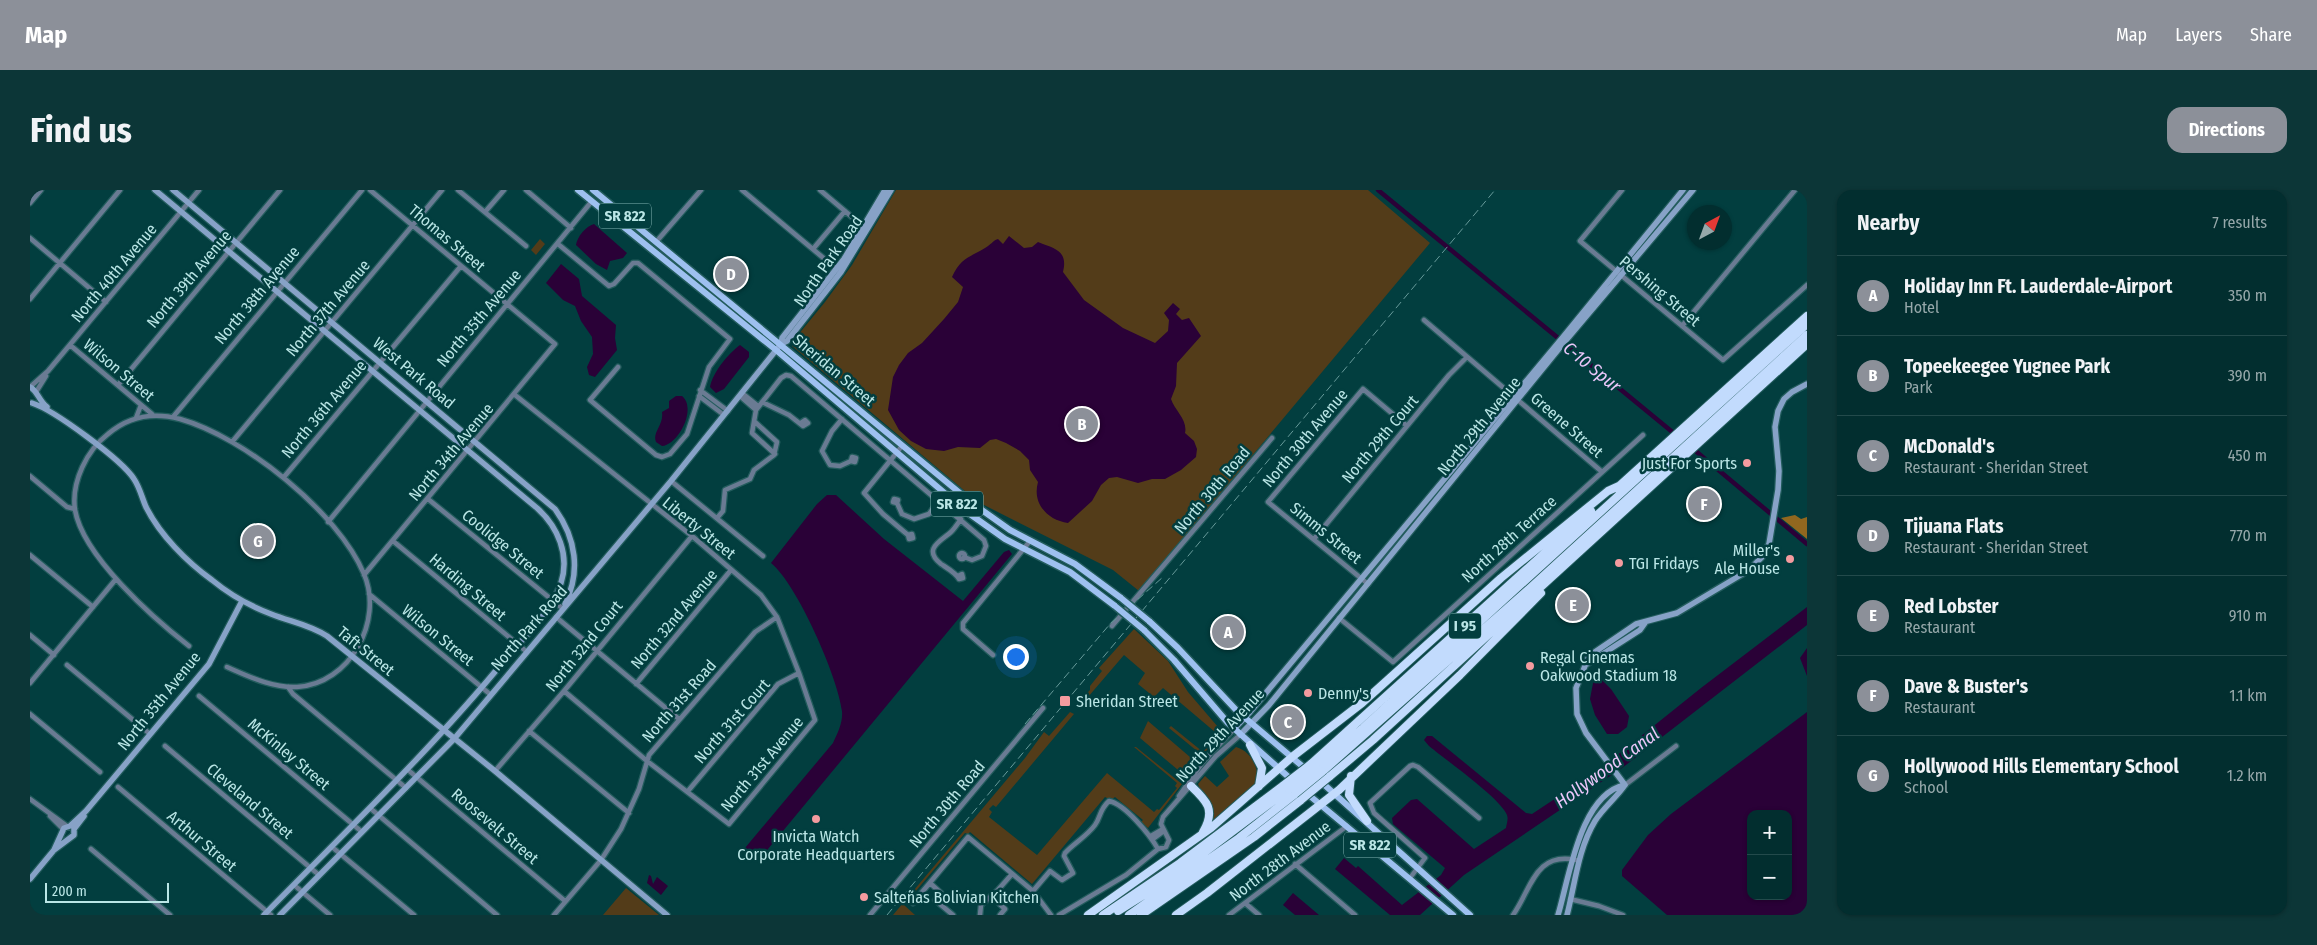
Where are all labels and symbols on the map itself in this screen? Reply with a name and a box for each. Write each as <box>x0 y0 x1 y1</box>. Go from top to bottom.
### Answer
street label: Thomas Street <box>405 200 490 276</box>
road number: SR 822 <box>599 204 651 228</box>
north arrow <box>1687 205 1732 250</box>
street label: North Park Road <box>790 212 866 310</box>
street label: North 40th Avenue <box>67 220 161 326</box>
street label: North 39th Avenue <box>143 226 235 332</box>
street label: North 38th Avenue <box>211 242 304 348</box>
street label: Pershing Street <box>1616 252 1705 331</box>
pin: D <box>715 255 747 293</box>
street label: North 37th Avenue <box>282 256 374 360</box>
street label: North 35th Avenue <box>433 265 525 370</box>
street label: Sheridan Street <box>789 330 880 411</box>
street label: West Park Road <box>369 333 459 413</box>
street label: Wilson Street <box>80 335 159 406</box>
water label: C-10 Spur <box>1559 337 1626 397</box>
street label: North 36th Avenue <box>278 356 370 462</box>
street label: North 29th Avenue <box>1433 373 1525 479</box>
street label: North 30th Avenue <box>1258 385 1352 491</box>
street label: Greene Street <box>1527 388 1608 462</box>
street label: North 29th Court <box>1338 391 1423 487</box>
street label: North 34th Avenue <box>405 399 497 505</box>
pin: B <box>1066 405 1098 443</box>
street label: North 30th Road <box>1170 443 1254 537</box>
place label: Just For Sports <box>1642 454 1737 473</box>
marker: Just For Sports <box>1741 457 1753 469</box>
pin: F <box>1688 485 1720 523</box>
street label: North 28th Terrace <box>1458 491 1560 587</box>
road number: SR 822 <box>931 492 983 516</box>
street label: Liberty Street <box>659 493 740 564</box>
street label: Simms Street <box>1286 498 1366 568</box>
street label: Coolidge Street <box>458 505 548 583</box>
pin: G <box>242 522 274 560</box>
place label: Miller's Ale House <box>1715 541 1780 578</box>
street label: Harding Street <box>426 549 511 625</box>
marker: Miller's Ale House <box>1784 553 1796 565</box>
place label: TGI Fridays <box>1629 554 1699 573</box>
marker: TGI Fridays <box>1613 557 1625 569</box>
street label: North 32nd Avenue <box>627 565 721 673</box>
street label: North Park Road <box>487 582 571 674</box>
pin: E <box>1557 586 1589 624</box>
street label: North 32nd Court <box>542 596 627 695</box>
street label: Wilson Street <box>398 600 478 670</box>
pin: A <box>1212 613 1244 651</box>
road number: I 95 <box>1449 614 1481 638</box>
street label: Taft Street <box>334 622 399 680</box>
your location <box>1003 644 1029 670</box>
street label: North 35th Avenue <box>114 648 205 754</box>
place label: Regal Cinemas Oakwood Stadium 18 <box>1540 648 1677 685</box>
street label: North 31st Road <box>638 656 720 746</box>
marker: Regal Cinemas Oakwood Stadium 18 <box>1524 660 1536 672</box>
street label: North 31st Court <box>690 674 774 767</box>
street label: North 29th Avenue <box>1172 684 1268 786</box>
place label: Denny's <box>1318 684 1369 703</box>
marker: Denny's <box>1302 687 1314 699</box>
place label: Sheridan Street <box>1076 692 1179 711</box>
marker: Sheridan Street <box>1058 694 1072 708</box>
pin: C <box>1272 703 1304 741</box>
street label: North 31st Avenue <box>717 713 807 815</box>
street label: McKinley Street <box>244 714 335 794</box>
water label: Hollywood Canal <box>1551 723 1664 813</box>
street label: North 30th Road <box>905 757 989 851</box>
street label: Cleveland Street <box>203 759 298 843</box>
street label: Roosevelt Street <box>448 784 543 868</box>
street label: Arthur Street <box>163 806 241 876</box>
marker: Invicta Watch Corporate Headquarters <box>810 813 822 825</box>
street label: North 28th Avenue <box>1226 817 1334 905</box>
place label: Invicta Watch Corporate Headquarters <box>737 827 895 864</box>
road number: SR 822 <box>1344 832 1396 858</box>
scale bar <box>45 880 169 903</box>
place label: Salteñas Bolivian Kitchen <box>874 888 1039 907</box>
marker: Salteñas Bolivian Kitchen <box>858 891 870 903</box>

